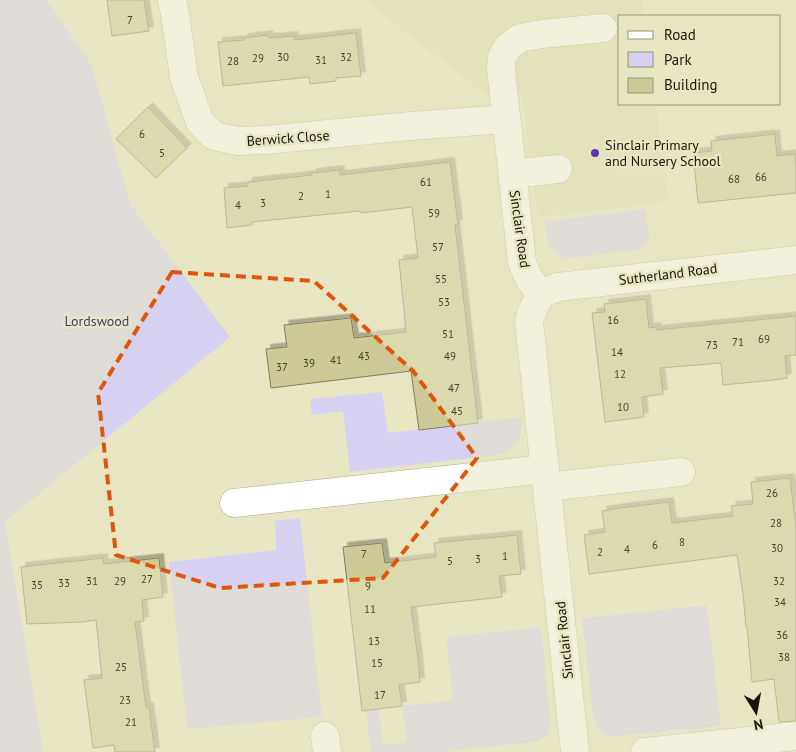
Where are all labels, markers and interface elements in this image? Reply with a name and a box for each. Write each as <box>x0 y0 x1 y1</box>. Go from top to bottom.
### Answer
house number: 7 <box>127 13 133 27</box>
legend <box>618 15 781 105</box>
text: Road <box>664 25 696 44</box>
house number: 30 <box>277 50 289 64</box>
house number: 32 <box>340 50 352 64</box>
text: Park <box>664 50 692 69</box>
house number: 29 <box>252 51 264 65</box>
house number: 31 <box>315 53 327 67</box>
house number: 28 <box>227 54 239 68</box>
text: Building <box>664 75 718 94</box>
street label: Berwick Close <box>246 126 330 150</box>
house number: 6 <box>139 127 145 141</box>
place label: Sinclair Primary and Nursery School <box>605 136 721 170</box>
house number: 5 <box>159 146 165 160</box>
marker: Sinclair Primary and Nursery School <box>589 147 601 159</box>
house number: 66 <box>755 170 767 184</box>
house number: 68 <box>728 172 740 186</box>
house number: 61 <box>420 175 432 189</box>
house number: 1 <box>325 187 331 201</box>
house number: 2 <box>298 189 304 203</box>
street label: Sinclair Road <box>506 189 534 269</box>
house number: 3 <box>260 196 266 210</box>
house number: 4 <box>235 198 241 212</box>
house number: 59 <box>428 206 440 220</box>
house number: 57 <box>432 240 444 254</box>
street label: Sutherland Road <box>618 259 718 289</box>
house number: 55 <box>435 272 447 286</box>
house number: 53 <box>438 295 450 309</box>
park label: Lordswood <box>65 312 129 330</box>
house number: 16 <box>607 313 619 327</box>
house number: 51 <box>442 327 454 341</box>
house number: 69 <box>758 332 770 346</box>
house number: 71 <box>732 335 744 349</box>
house number: 73 <box>706 338 718 352</box>
house number: 14 <box>611 345 623 359</box>
house number: 43 <box>358 349 370 363</box>
house number: 49 <box>444 349 456 363</box>
house number: 41 <box>330 353 342 367</box>
house number: 39 <box>303 356 315 370</box>
house number: 37 <box>276 360 288 374</box>
house number: 12 <box>614 367 626 381</box>
house number: 47 <box>448 381 460 395</box>
house number: 10 <box>617 400 629 414</box>
house number: 45 <box>451 404 463 418</box>
house number: 26 <box>766 486 778 500</box>
house number: 28 <box>770 516 782 530</box>
house number: 8 <box>679 535 685 549</box>
house number: 6 <box>652 538 658 552</box>
house number: 30 <box>771 541 783 555</box>
house number: 4 <box>624 542 630 556</box>
house number: 2 <box>597 545 603 559</box>
house number: 7 <box>361 547 367 561</box>
house number: 1 <box>502 549 508 563</box>
house number: 3 <box>475 552 481 566</box>
house number: 5 <box>447 554 453 568</box>
house number: 27 <box>141 572 153 586</box>
house number: 31 <box>86 574 98 588</box>
house number: 29 <box>114 574 126 588</box>
house number: 32 <box>773 574 785 588</box>
house number: 33 <box>58 576 70 590</box>
house number: 35 <box>31 578 43 592</box>
house number: 9 <box>365 579 371 593</box>
house number: 34 <box>774 595 786 609</box>
street label: Sinclair Road <box>551 600 577 680</box>
house number: 11 <box>364 602 376 616</box>
house number: 36 <box>776 628 788 642</box>
house number: 13 <box>368 634 380 648</box>
house number: 38 <box>778 650 790 664</box>
house number: 15 <box>371 656 383 670</box>
house number: 25 <box>115 660 127 674</box>
north arrow <box>731 687 781 737</box>
house number: 17 <box>374 688 386 702</box>
house number: 23 <box>119 693 131 707</box>
house number: 21 <box>125 715 137 729</box>
text: N <box>752 715 765 734</box>

